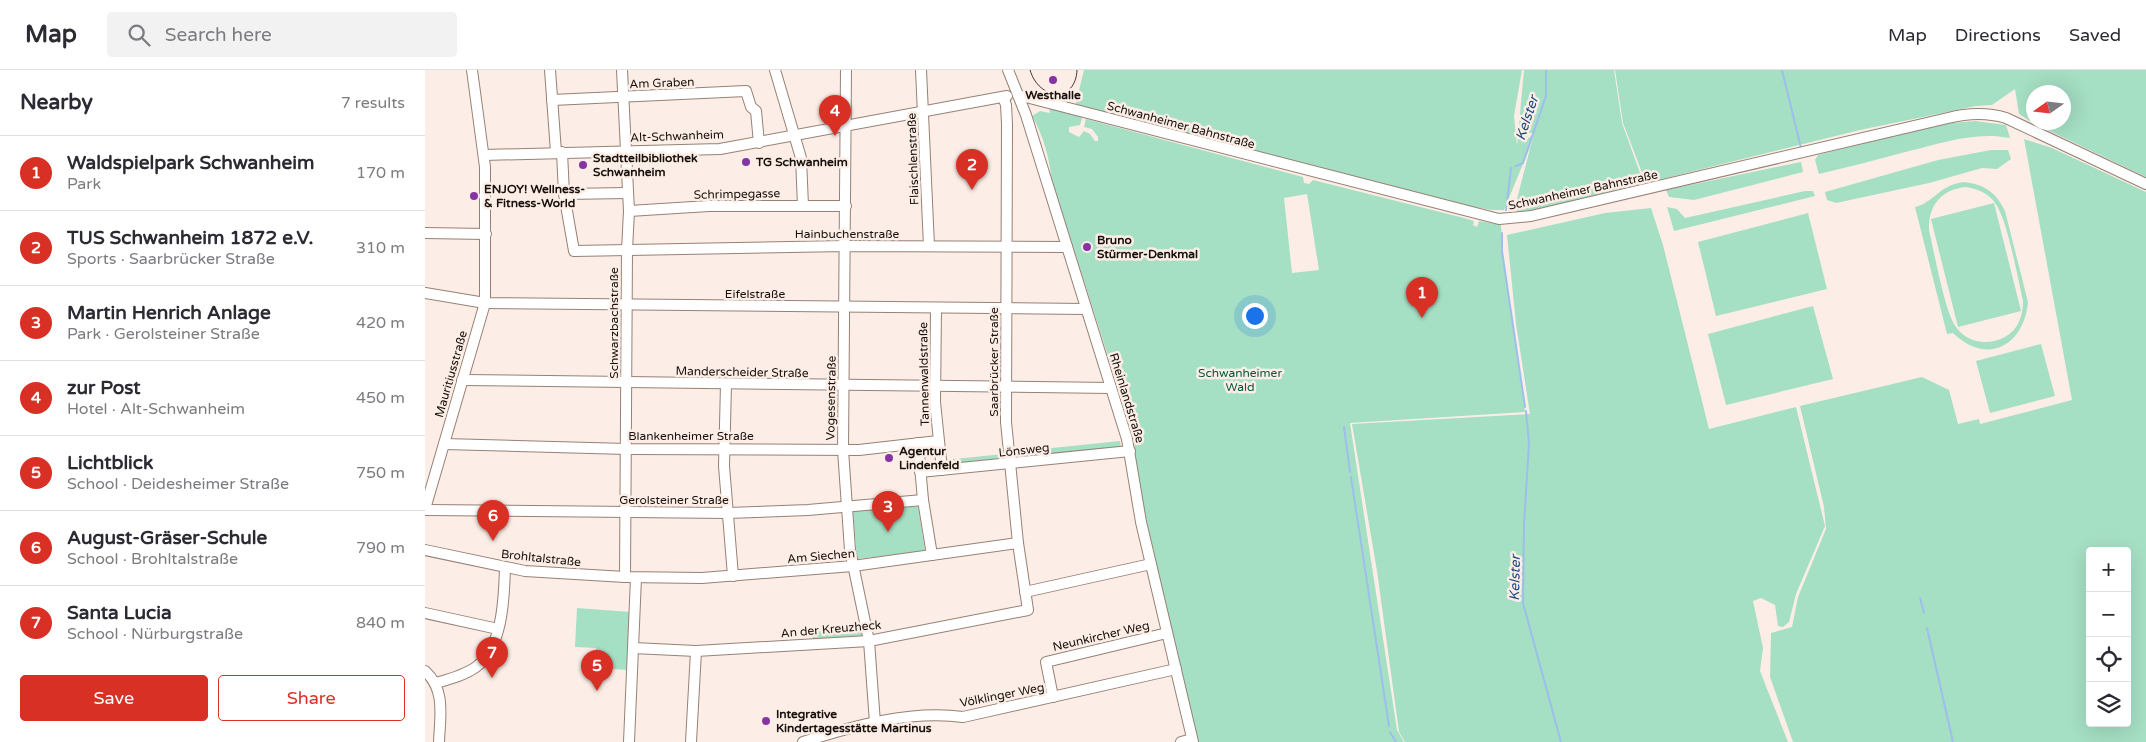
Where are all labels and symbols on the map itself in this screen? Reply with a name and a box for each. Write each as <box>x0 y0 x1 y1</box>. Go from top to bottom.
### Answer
marker: Westhalle <box>1047 74 1059 86</box>
street label: Am Graben <box>629 75 695 91</box>
north arrow <box>2026 85 2071 130</box>
place label: Westhalle <box>1025 88 1081 102</box>
water label: Kelster <box>1512 92 1543 143</box>
pin: 4 <box>819 95 851 136</box>
street label: Schwanheimer Bahnstraße <box>1106 99 1257 152</box>
street label: Flaischlenstraße <box>904 112 922 205</box>
street label: Alt-Schwanheim <box>630 127 724 145</box>
pin: 2 <box>956 149 988 190</box>
place label: Stadtteilbibliothek Schwanheim <box>593 151 698 179</box>
place label: TG Schwanheim <box>755 155 848 169</box>
marker: TG Schwanheim <box>740 156 752 168</box>
marker: Stadtteilbibliothek Schwanheim <box>577 159 589 171</box>
street label: Schwanheimer Bahnstraße <box>1507 167 1659 213</box>
place label: ENJOY! Wellness- & Fitness-World <box>484 182 585 210</box>
street label: Schrimpegasse <box>694 186 781 202</box>
marker: ENJOY! Wellness- & Fitness-World <box>468 190 480 202</box>
street label: Hainbuchenstraße <box>795 227 899 241</box>
place label: Bruno Stürmer-Denkmal <box>1097 233 1198 261</box>
marker: Bruno Stürmer-Denkmal <box>1081 241 1093 253</box>
street label: Schwarzbachstraße <box>607 267 621 379</box>
pin: 1 <box>1406 277 1438 318</box>
street label: Eifelstraße <box>725 287 785 301</box>
your location <box>1242 303 1268 329</box>
street label: Saarbrücker Straße <box>987 307 1001 417</box>
street label: Tannenwaldstraße <box>916 322 932 426</box>
street label: Mauritiusstraße <box>432 329 470 419</box>
street label: Rheinlandstraße <box>1107 351 1147 445</box>
street label: Vogesenstraße <box>823 355 839 441</box>
street label: Manderscheider Straße <box>675 364 809 380</box>
park label: Schwanheimer Wald <box>1198 366 1282 394</box>
street label: Blankenheimer Straße <box>628 429 754 443</box>
street label: Lönsweg <box>998 440 1050 460</box>
place label: Agentur Lindenfeld <box>899 444 959 472</box>
marker: Agentur Lindenfeld <box>883 452 895 464</box>
pin: 3 <box>872 491 904 532</box>
street label: Gerolsteiner Straße <box>619 493 729 507</box>
pin: 6 <box>477 500 509 541</box>
street label: Am Siechen <box>787 546 855 566</box>
street label: Brohltalstraße <box>500 547 582 569</box>
water label: Kelster <box>1506 553 1524 601</box>
street label: An der Kreuzheck <box>780 618 882 640</box>
street label: Neunkircher Weg <box>1051 618 1151 654</box>
pin: 7 <box>476 637 508 678</box>
pin: 5 <box>581 650 613 691</box>
street label: Völklinger Weg <box>959 680 1045 710</box>
place label: Integrative Kindertagesstätte Martinus <box>776 707 932 736</box>
marker: Integrative Kindertagesstätte Martinus <box>760 715 772 727</box>

